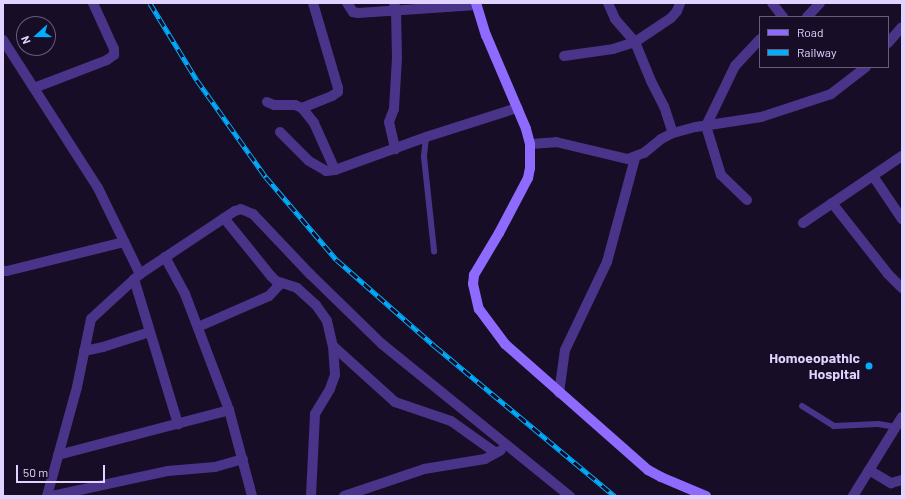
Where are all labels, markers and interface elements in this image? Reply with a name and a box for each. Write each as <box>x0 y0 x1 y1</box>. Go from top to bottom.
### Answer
north arrow <box>16 16 56 56</box>
legend <box>759 16 889 68</box>
text: Road <box>797 25 824 39</box>
text: N <box>18 34 33 46</box>
text: Railway <box>797 45 836 59</box>
place label: Homoeopathic Hospital <box>769 350 860 382</box>
marker: Homoeopathic Hospital <box>863 360 875 372</box>
scale bar <box>18 457 107 483</box>
text: 50 m <box>23 465 48 479</box>

